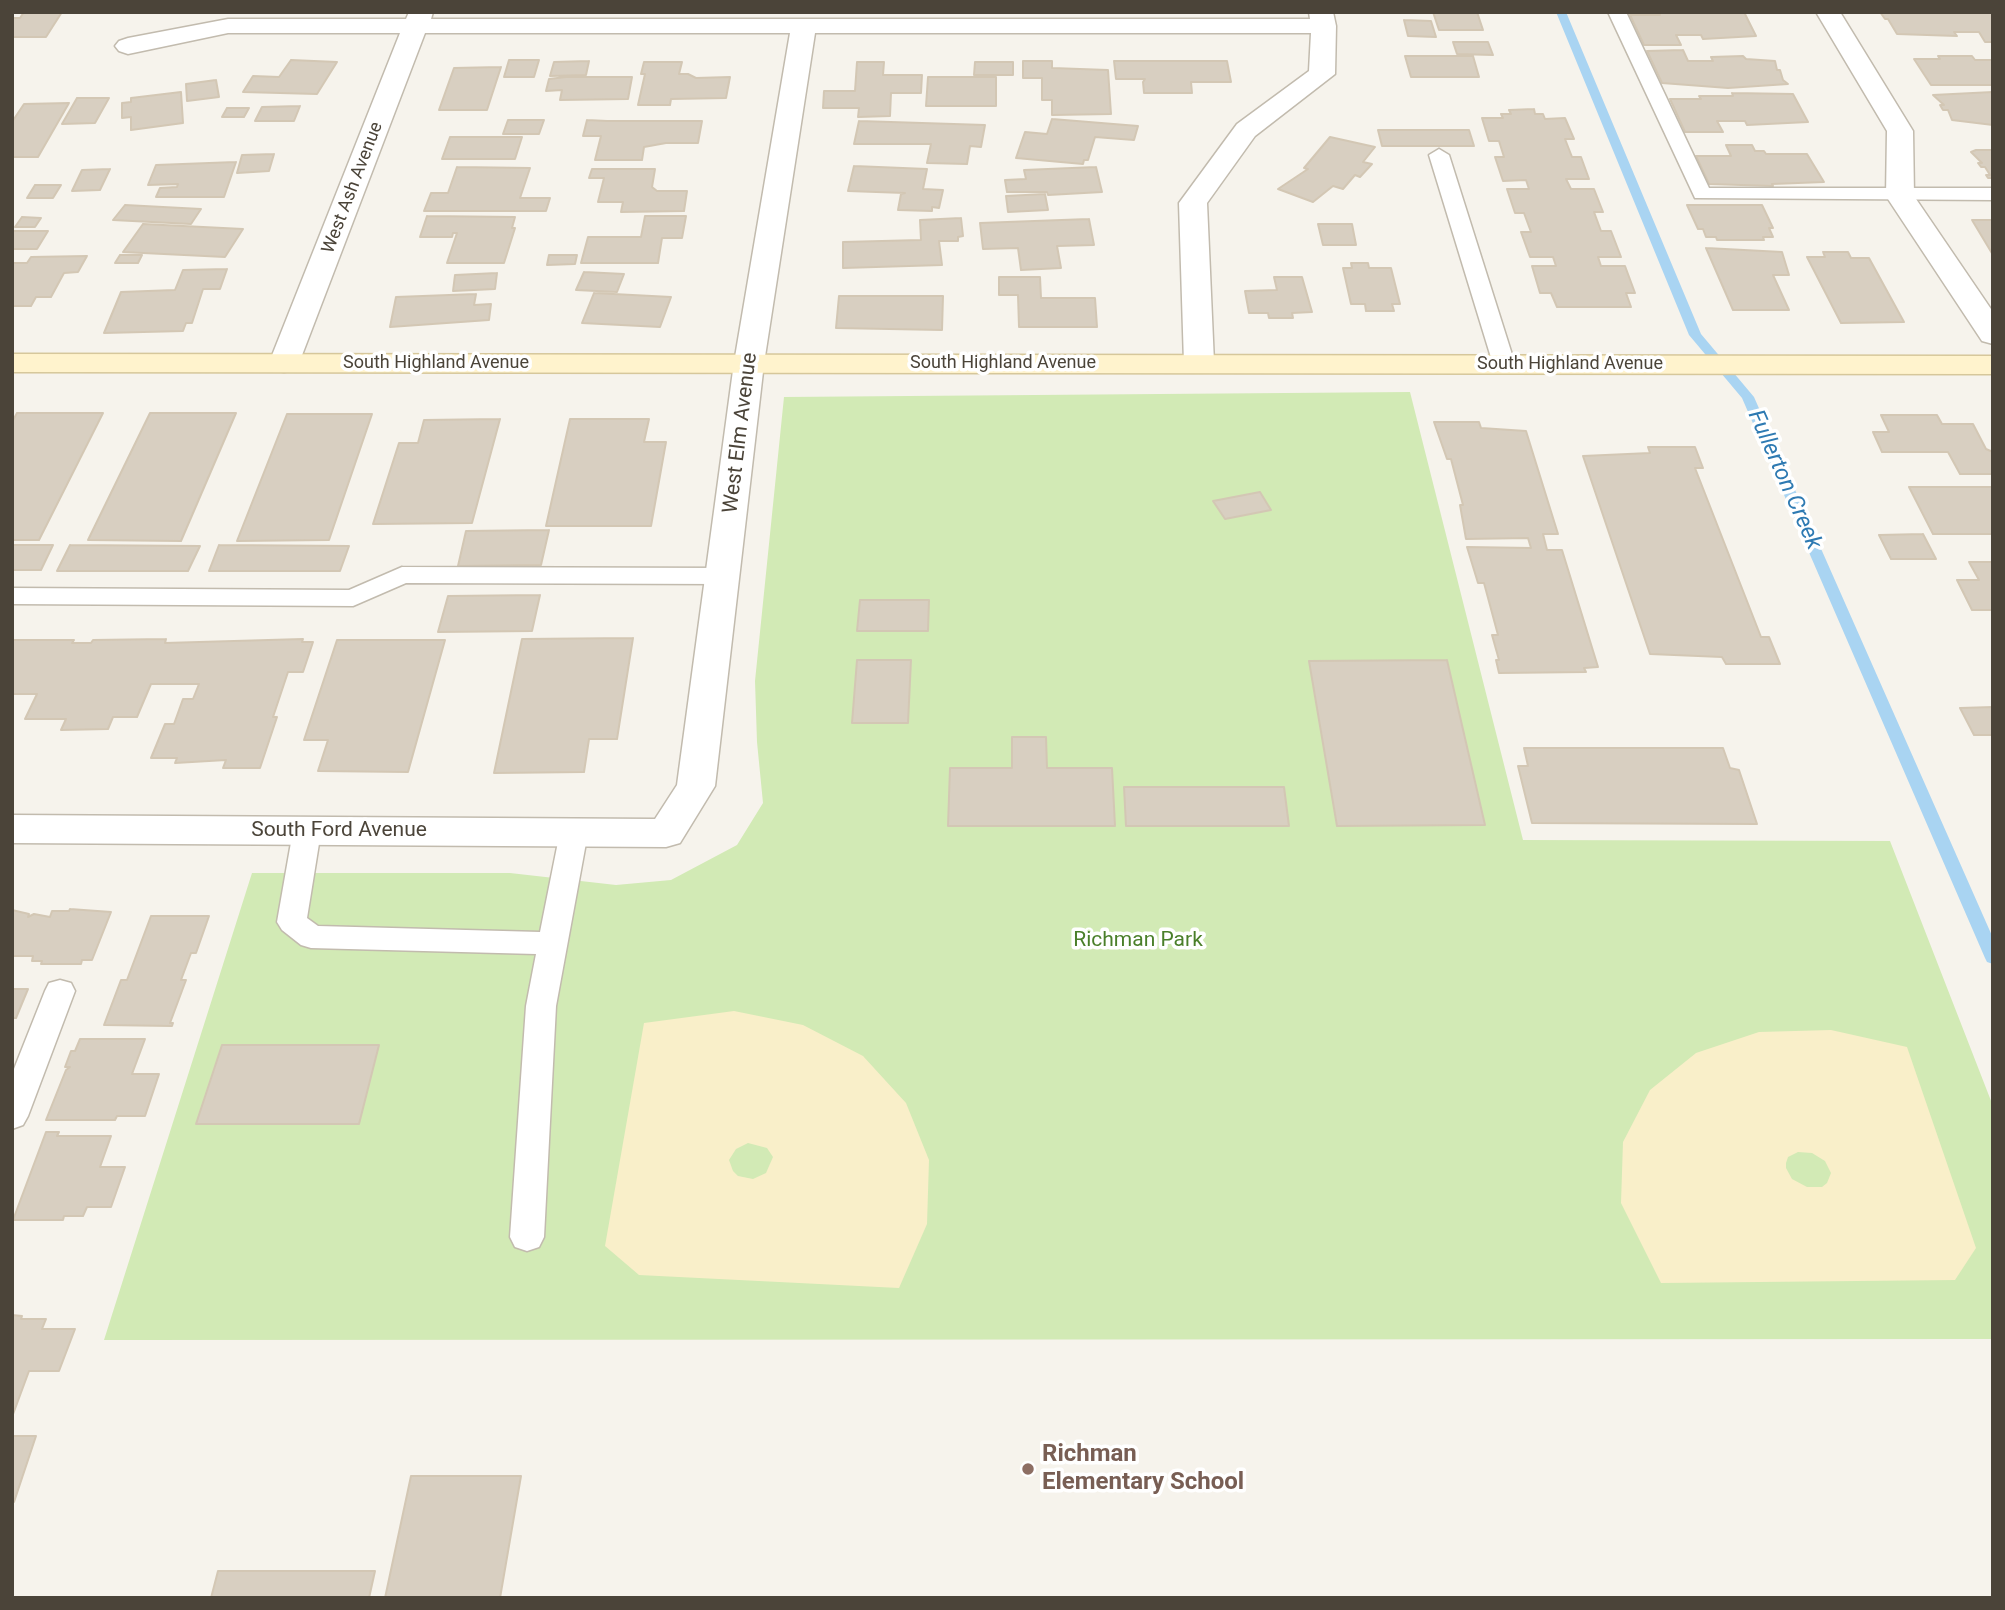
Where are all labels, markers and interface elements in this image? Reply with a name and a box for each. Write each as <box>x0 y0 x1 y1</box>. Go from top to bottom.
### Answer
street label: West Ash Avenue <box>318 119 388 257</box>
street label: West Elm Avenue <box>719 351 763 515</box>
street label: South Highland Avenue <box>343 352 529 374</box>
street label: South Highland Avenue <box>910 352 1096 374</box>
street label: South Highland Avenue <box>1477 353 1663 375</box>
water label: Fullerton Creek <box>1741 406 1827 554</box>
street label: South Ford Avenue <box>251 818 427 844</box>
park label: Richman Park <box>1073 928 1203 954</box>
place label: Richman Elementary School <box>1042 1441 1244 1497</box>
marker: Richman Elementary School <box>1020 1461 1036 1477</box>

